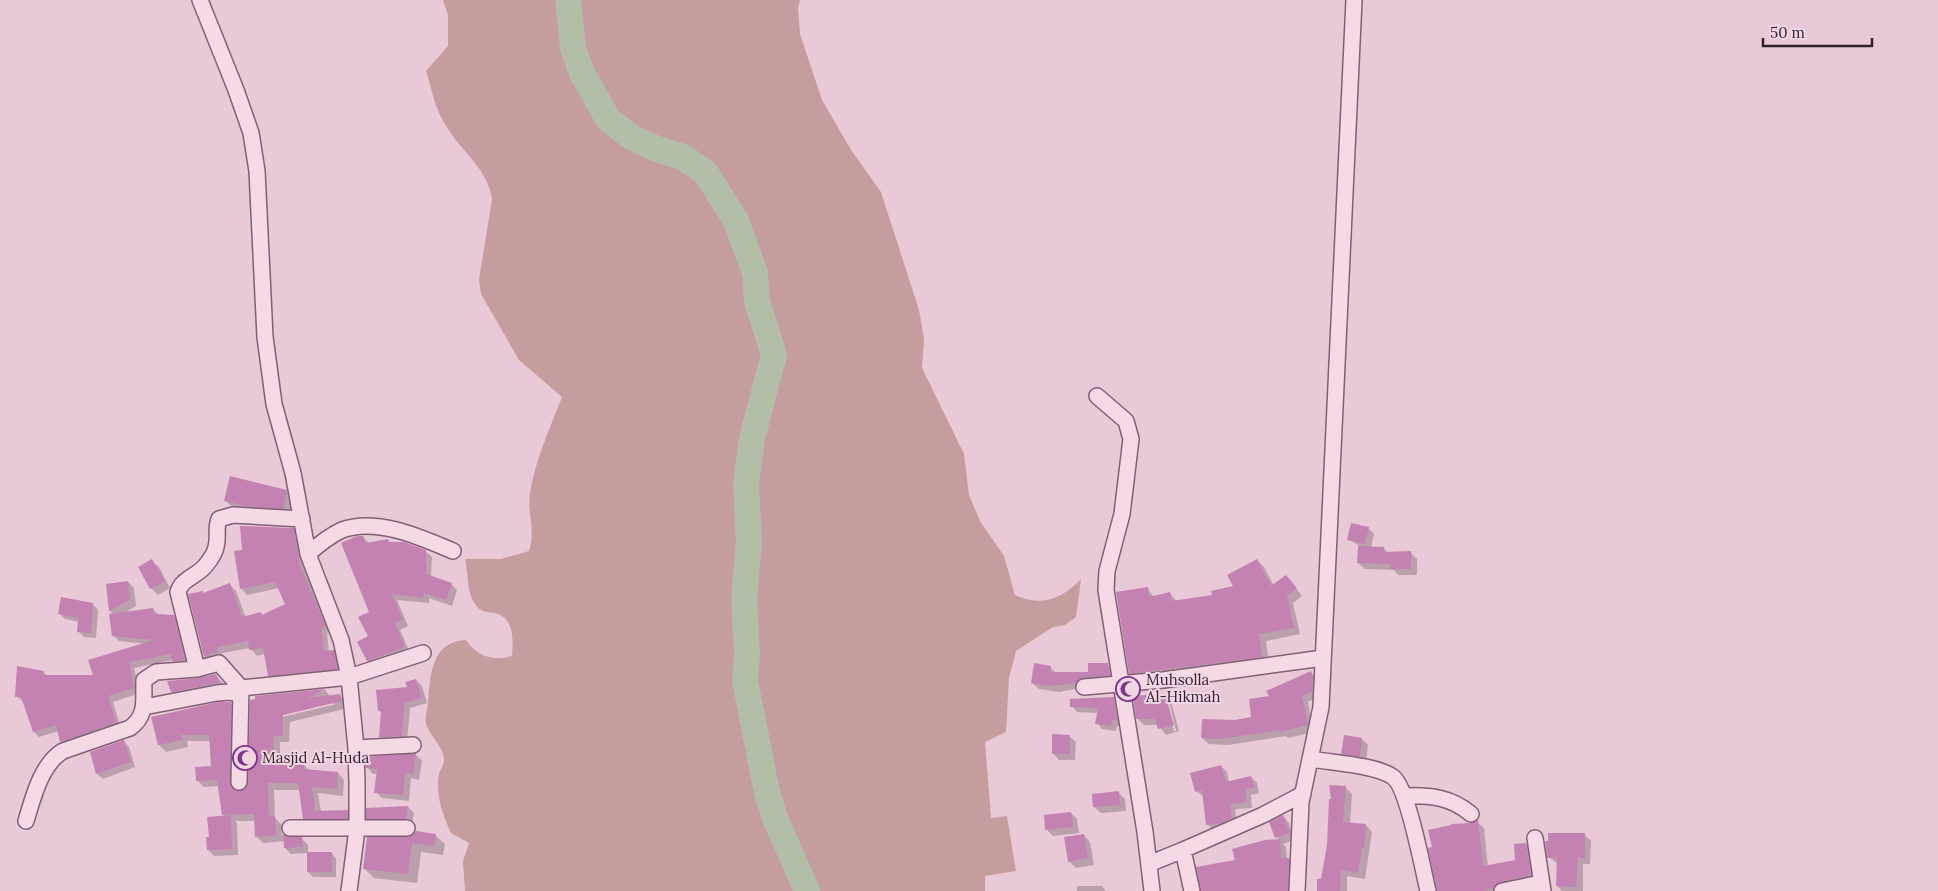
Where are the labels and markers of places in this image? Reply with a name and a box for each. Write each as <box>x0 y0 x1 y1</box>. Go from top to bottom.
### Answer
place label: Muhsolla Al-Hikmah <box>1145 670 1221 706</box>
mosque icon: Muhsolla Al-Hikmah <box>1115 676 1141 702</box>
mosque icon: Masjid Al-Huda <box>232 745 258 771</box>
place label: Masjid Al-Huda <box>262 748 369 767</box>

